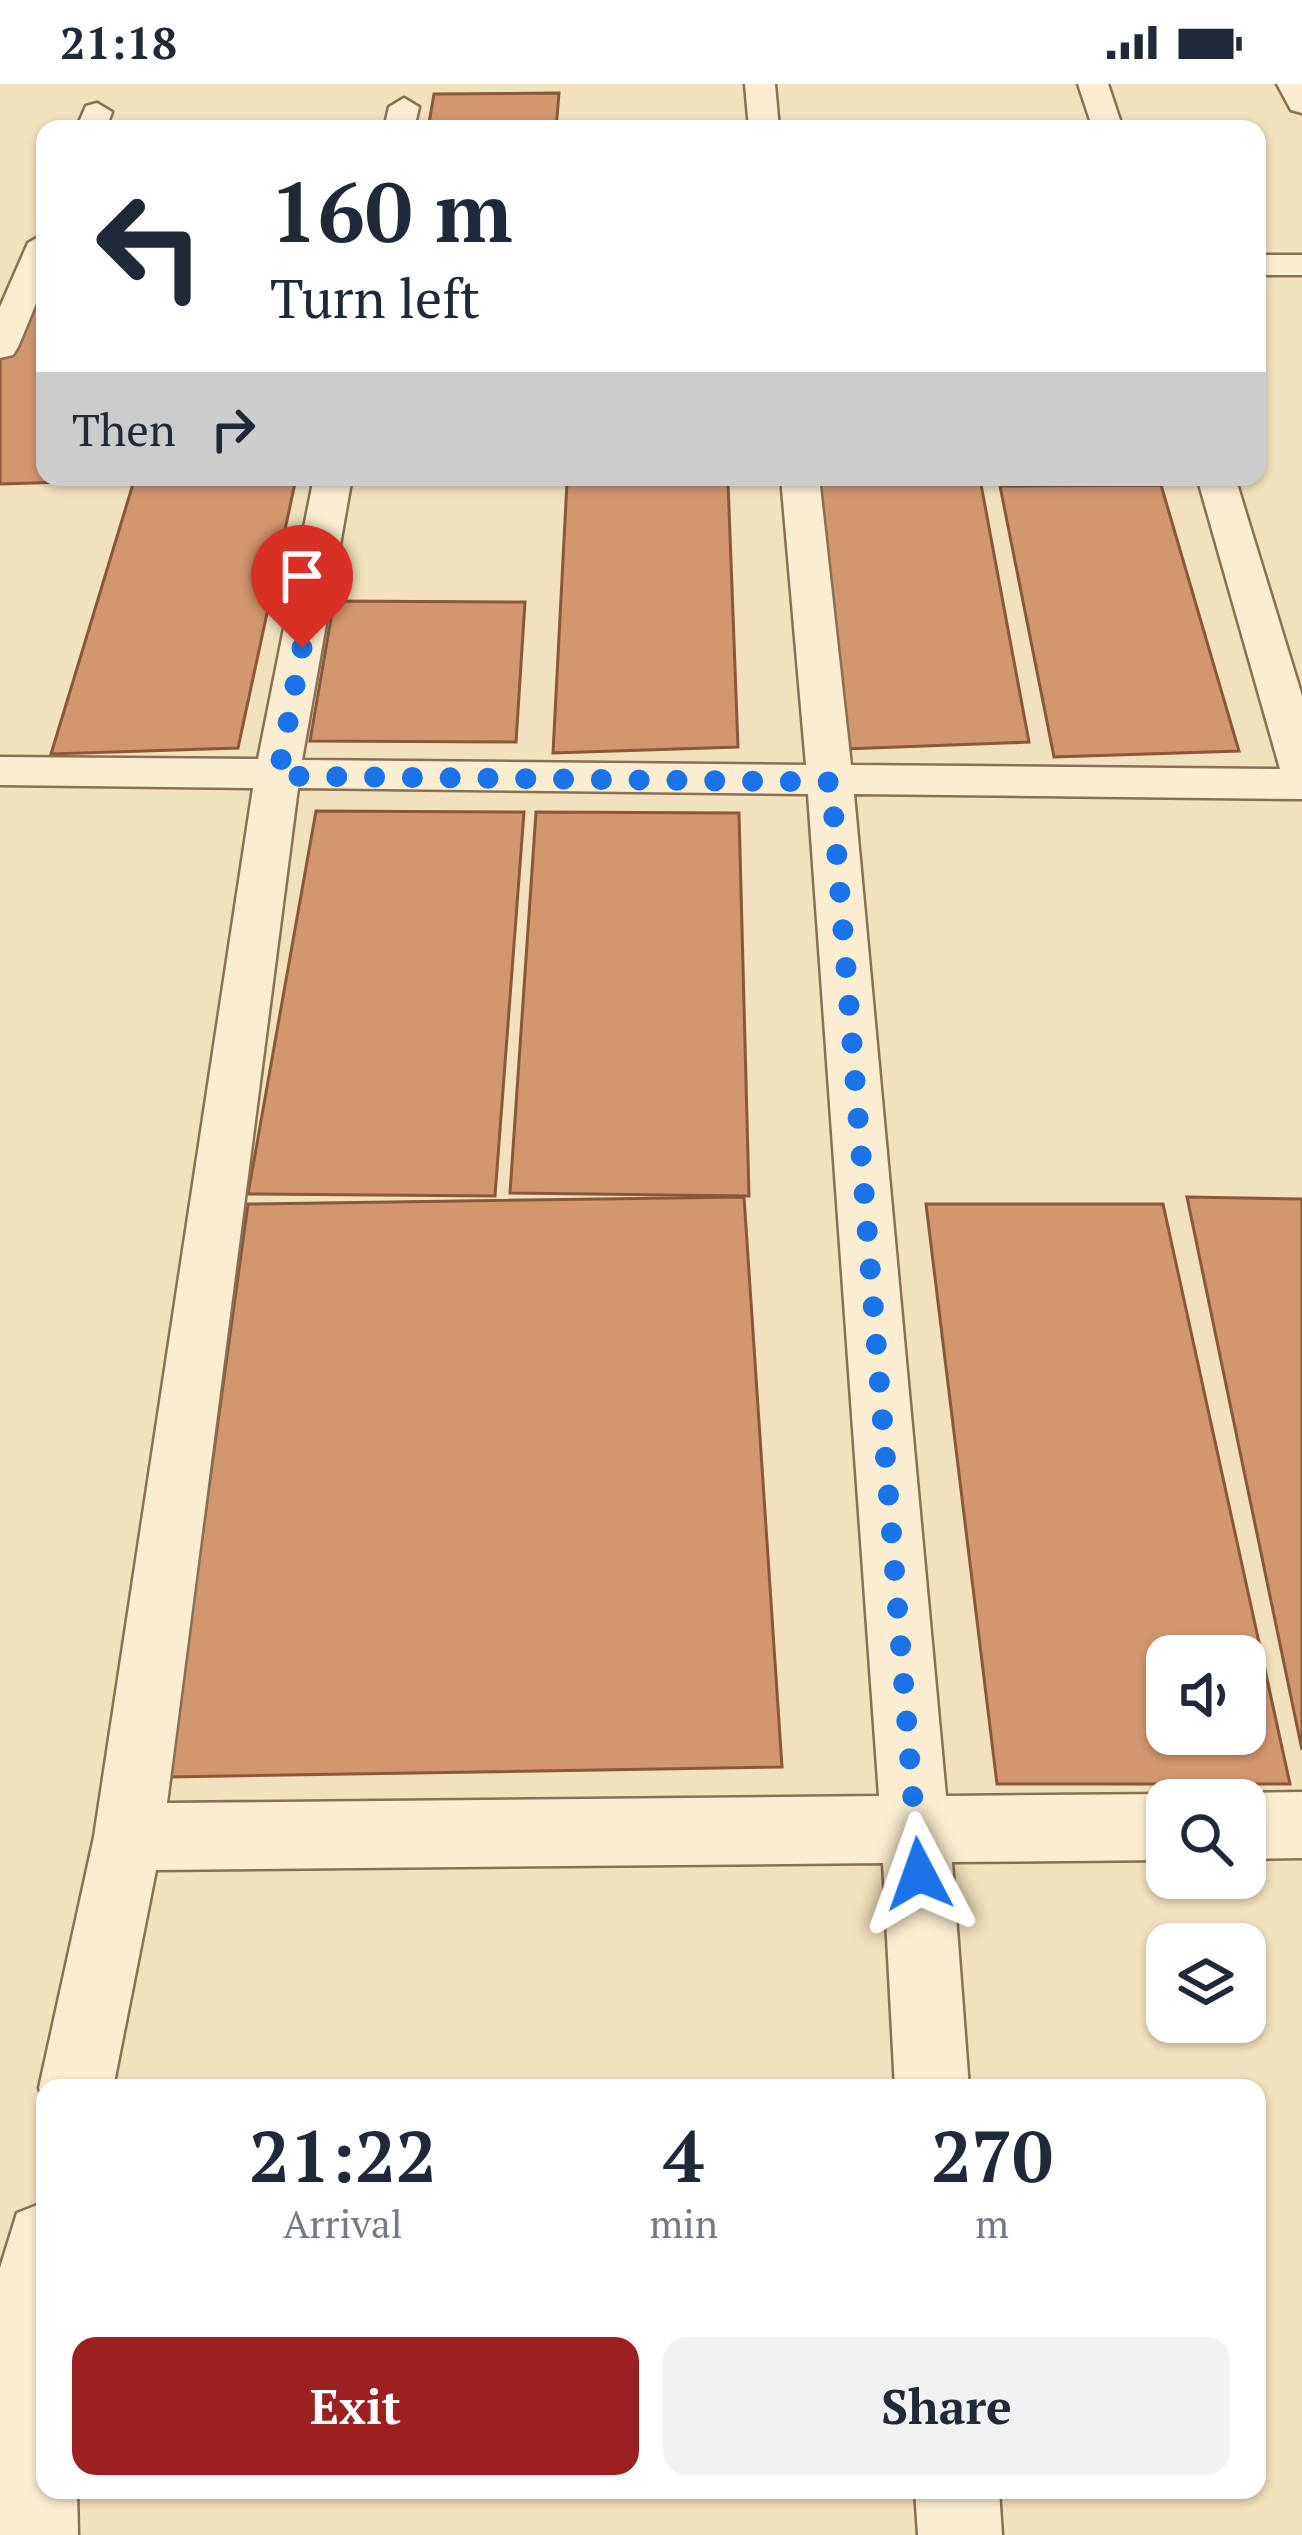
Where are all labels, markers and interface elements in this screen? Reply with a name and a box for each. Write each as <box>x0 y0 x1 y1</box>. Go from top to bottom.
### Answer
text: 21:18 <box>60 12 177 72</box>
text: 160 m <box>270 155 513 266</box>
icon: left <box>72 168 228 324</box>
text: Turn left <box>270 262 480 333</box>
icon: right <box>200 396 266 462</box>
text: Then <box>72 399 176 459</box>
pin <box>251 525 353 648</box>
icon: arrive <box>269 543 335 609</box>
map controls <box>1146 1635 1266 2043</box>
button: sound <box>1146 1635 1266 1755</box>
button: search <box>1146 1779 1266 1899</box>
position arrow <box>856 1811 982 1937</box>
button: layers <box>1146 1923 1266 2043</box>
text: 21:22 <box>249 2107 436 2203</box>
text: 4 <box>663 2107 704 2203</box>
text: 270 <box>931 2107 1053 2203</box>
text: Arrival <box>283 2197 402 2249</box>
text: min <box>649 2197 718 2249</box>
text: m <box>975 2197 1009 2249</box>
button: Exit <box>72 2337 639 2475</box>
button: Share <box>663 2337 1230 2475</box>

